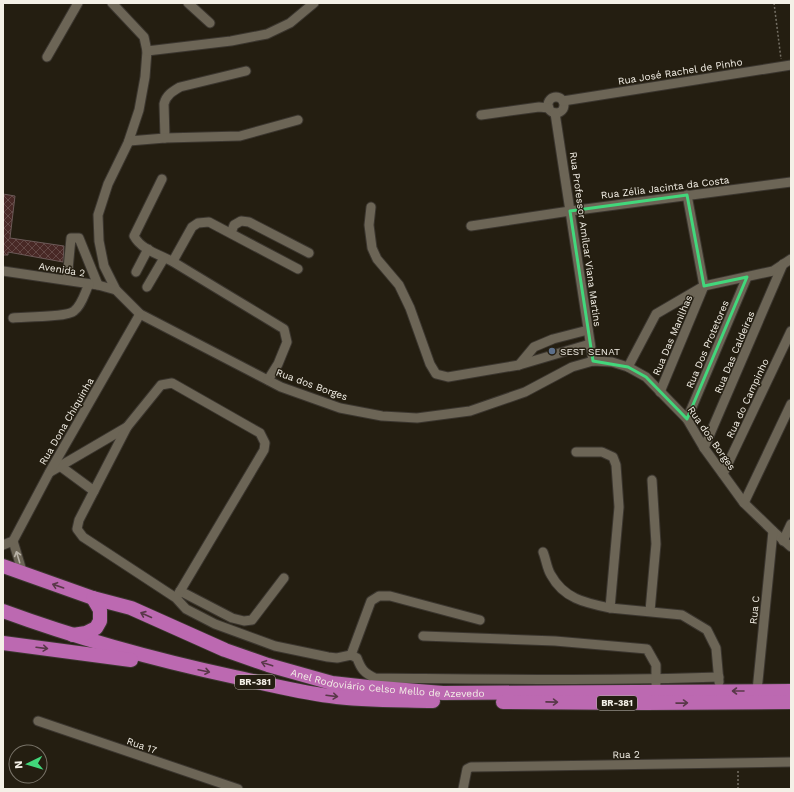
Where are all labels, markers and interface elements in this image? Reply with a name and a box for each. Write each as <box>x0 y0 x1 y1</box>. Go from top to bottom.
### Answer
street label: Rua José Rachel de Pinho <box>617 56 743 87</box>
street label: Rua Professor Amílcar Viana Martins <box>568 151 603 327</box>
street label: Rua Zélia Jacinta da Costa <box>600 174 730 201</box>
street label: Avenida 2 <box>38 260 86 279</box>
street label: Rua Das Manilhas <box>651 293 694 377</box>
street label: Rua Dos Protetores <box>684 299 731 390</box>
street label: Rua Das Caldeiras <box>712 309 757 395</box>
marker: SEST SENAT <box>547 346 557 356</box>
place label: SEST SENAT <box>560 346 620 357</box>
street label: Rua do Campinho <box>724 357 771 440</box>
street label: Rua dos Borges <box>275 366 349 403</box>
street label: Rua Dona Chiquinha <box>37 375 96 467</box>
street label: Rua dos Borges <box>686 404 738 472</box>
one-way arrow <box>14 551 21 564</box>
one-way arrow <box>51 582 64 589</box>
street label: Rua C <box>748 595 761 625</box>
one-way arrow <box>141 611 153 618</box>
one-way arrow <box>35 644 48 651</box>
one-way arrow <box>261 660 273 668</box>
one-way arrow <box>197 667 210 675</box>
street label: Anel Rodoviário Celso Mello de Azevedo <box>290 667 484 699</box>
road number: BR-381 <box>235 675 275 689</box>
one-way arrow <box>732 687 745 695</box>
one-way arrow <box>325 692 338 700</box>
road number: BR-381 <box>597 696 637 710</box>
one-way arrow <box>545 698 558 706</box>
one-way arrow <box>675 699 688 707</box>
street label: Rua 17 <box>125 735 159 756</box>
north arrow <box>8 744 48 784</box>
street label: Rua 2 <box>612 749 640 760</box>
text: N <box>12 760 25 769</box>

